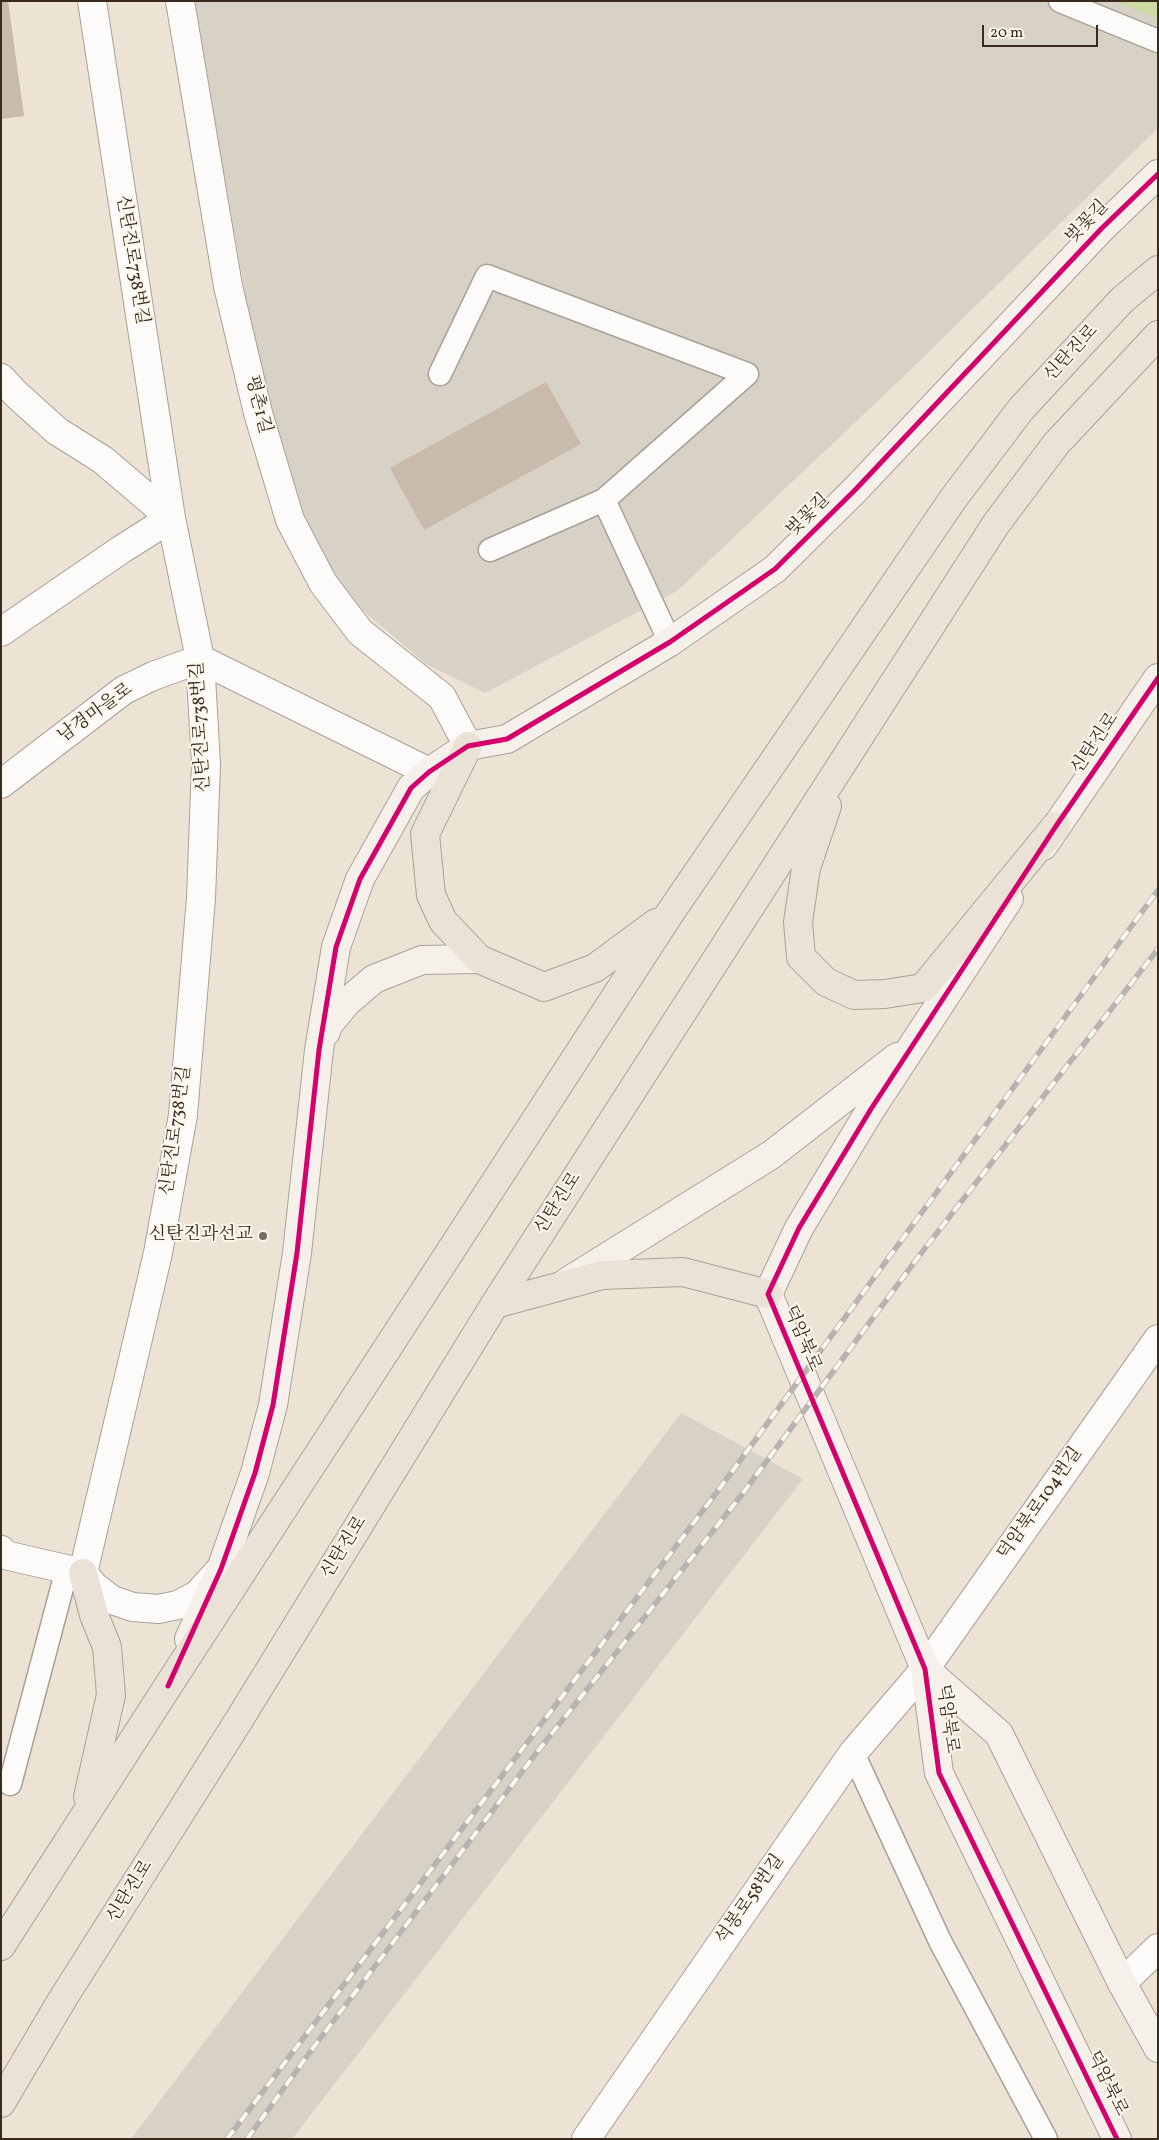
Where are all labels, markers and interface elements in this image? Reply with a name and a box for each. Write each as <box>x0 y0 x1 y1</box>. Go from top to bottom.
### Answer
scale bar <box>984 15 1100 47</box>
text: 20 m <box>990 23 1023 44</box>
street label: 신탄진로738번길 <box>110 194 152 326</box>
street label: 벚꽃길 <box>1062 197 1114 249</box>
street label: 신탄진로 <box>1040 321 1104 387</box>
street label: 평촌1길 <box>239 374 275 436</box>
street label: 벚꽃길 <box>783 490 835 542</box>
street label: 신탄진로738번길 <box>188 661 216 793</box>
street label: 남경마을로 <box>54 680 138 748</box>
street label: 신탄진로 <box>1068 709 1124 779</box>
street label: 신탄진로738번길 <box>157 1065 197 1197</box>
street label: 신탄진로 <box>531 1169 587 1239</box>
place label: 신탄진과선교 <box>149 1225 253 1247</box>
marker: 신탄진과선교 <box>257 1230 269 1242</box>
street label: 덕암북로 <box>777 1303 825 1375</box>
street label: 덕암북로104번길 <box>994 1444 1088 1564</box>
street label: 신탄진로 <box>317 1513 373 1583</box>
street label: 덕암북로 <box>930 1683 962 1755</box>
street label: 석봉로58번길 <box>712 1851 790 1949</box>
street label: 신탄진로 <box>103 1857 159 1927</box>
street label: 덕암북로 <box>1081 2048 1131 2120</box>

